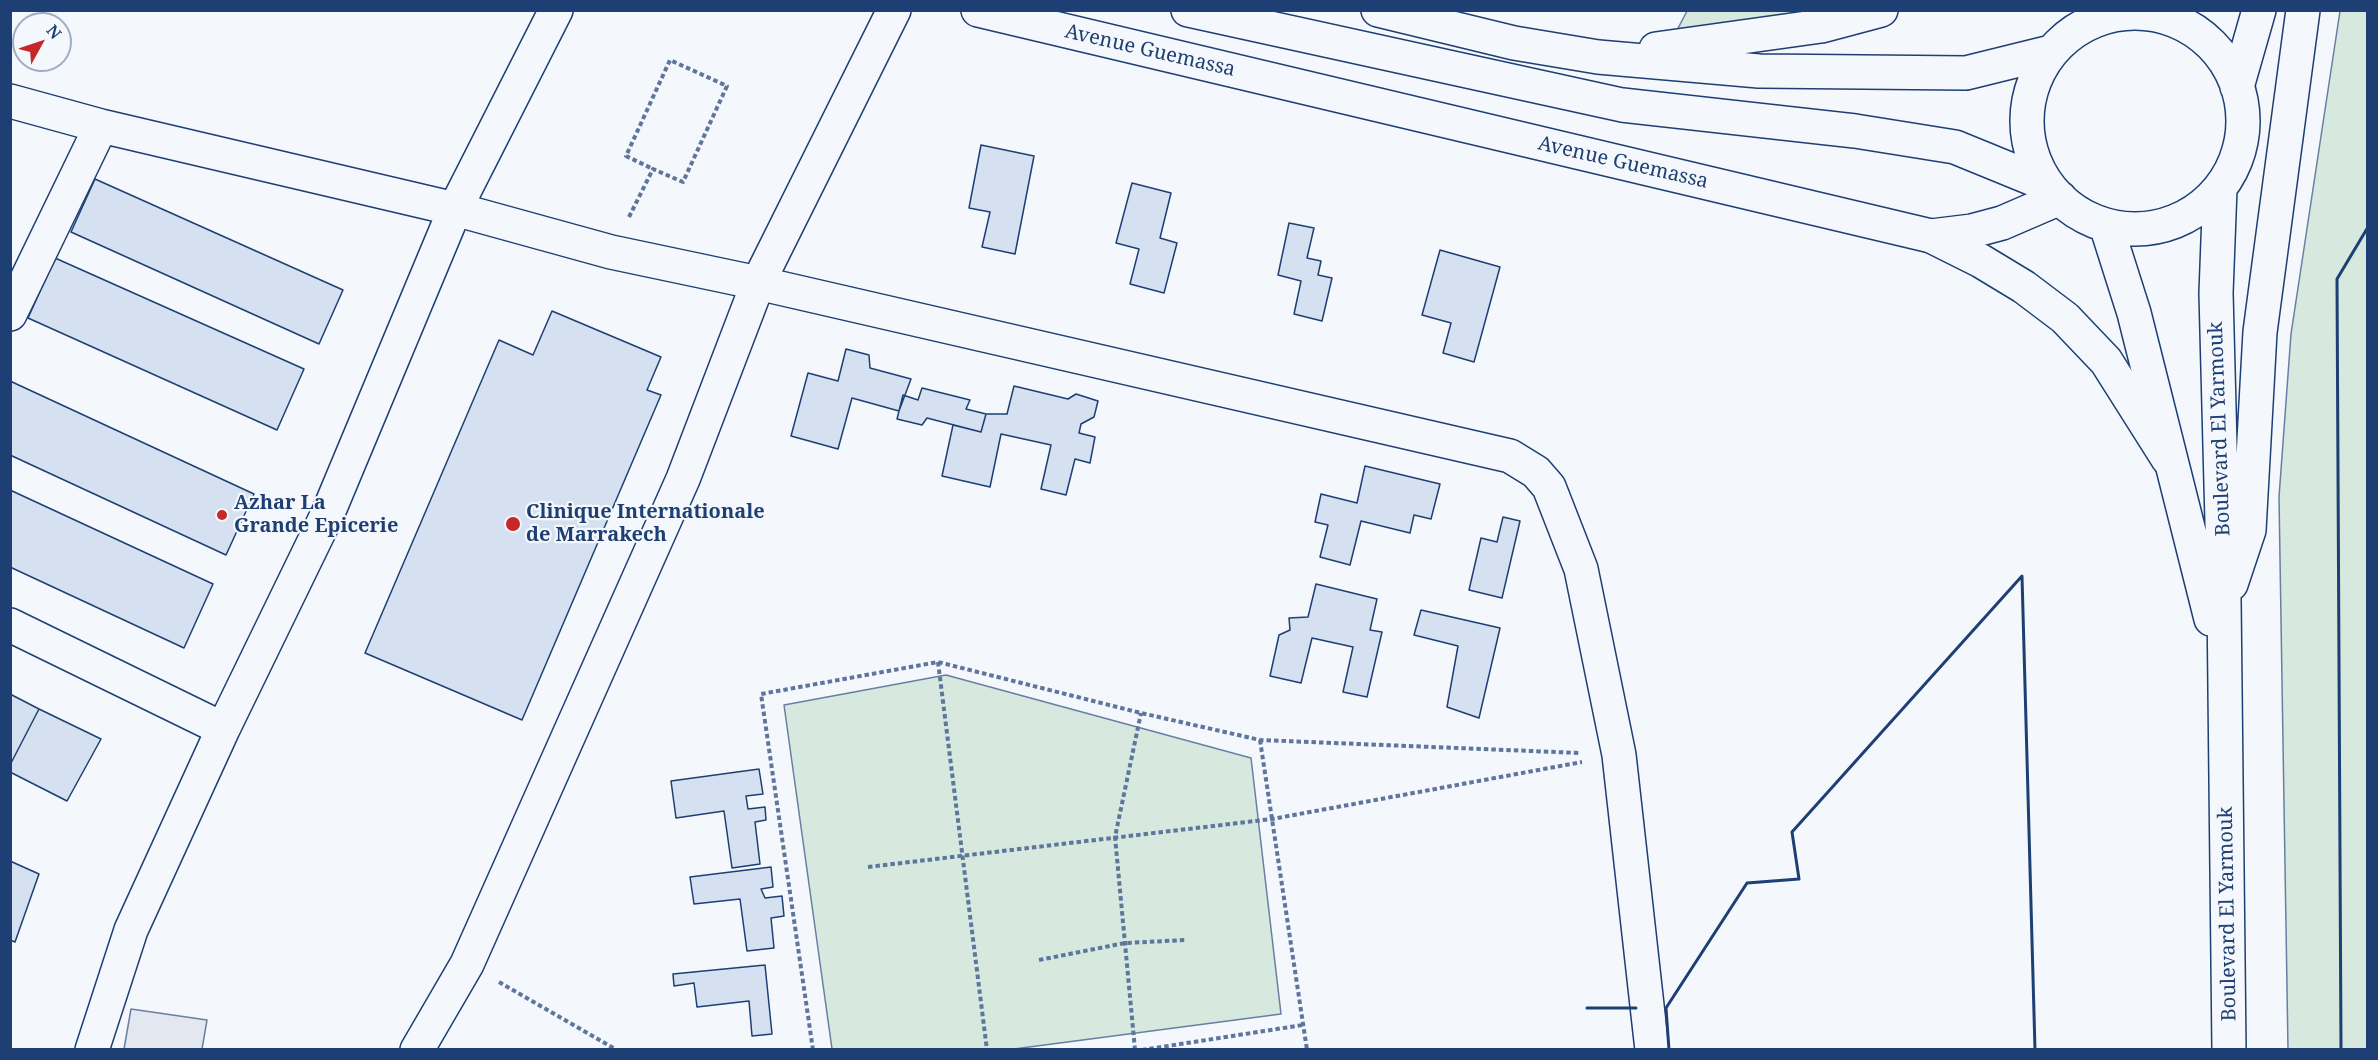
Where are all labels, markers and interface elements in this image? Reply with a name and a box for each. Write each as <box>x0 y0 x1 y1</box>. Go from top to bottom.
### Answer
north arrow <box>12 12 72 72</box>
text: N <box>42 20 67 44</box>
street label: Avenue Guemassa <box>1063 20 1237 82</box>
street label: Avenue Guemassa <box>1536 132 1710 194</box>
street label: Boulevard El Yarmouk <box>2204 321 2236 537</box>
place label: Azhar La Grande Epicerie <box>234 491 398 538</box>
place label: Clinique Internationale de Marrakech <box>526 500 765 547</box>
marker: Azhar La Grande Epicerie <box>215 508 229 522</box>
marker: Clinique Internationale de Marrakech <box>504 515 522 533</box>
street label: Boulevard El Yarmouk <box>2214 806 2242 1022</box>

